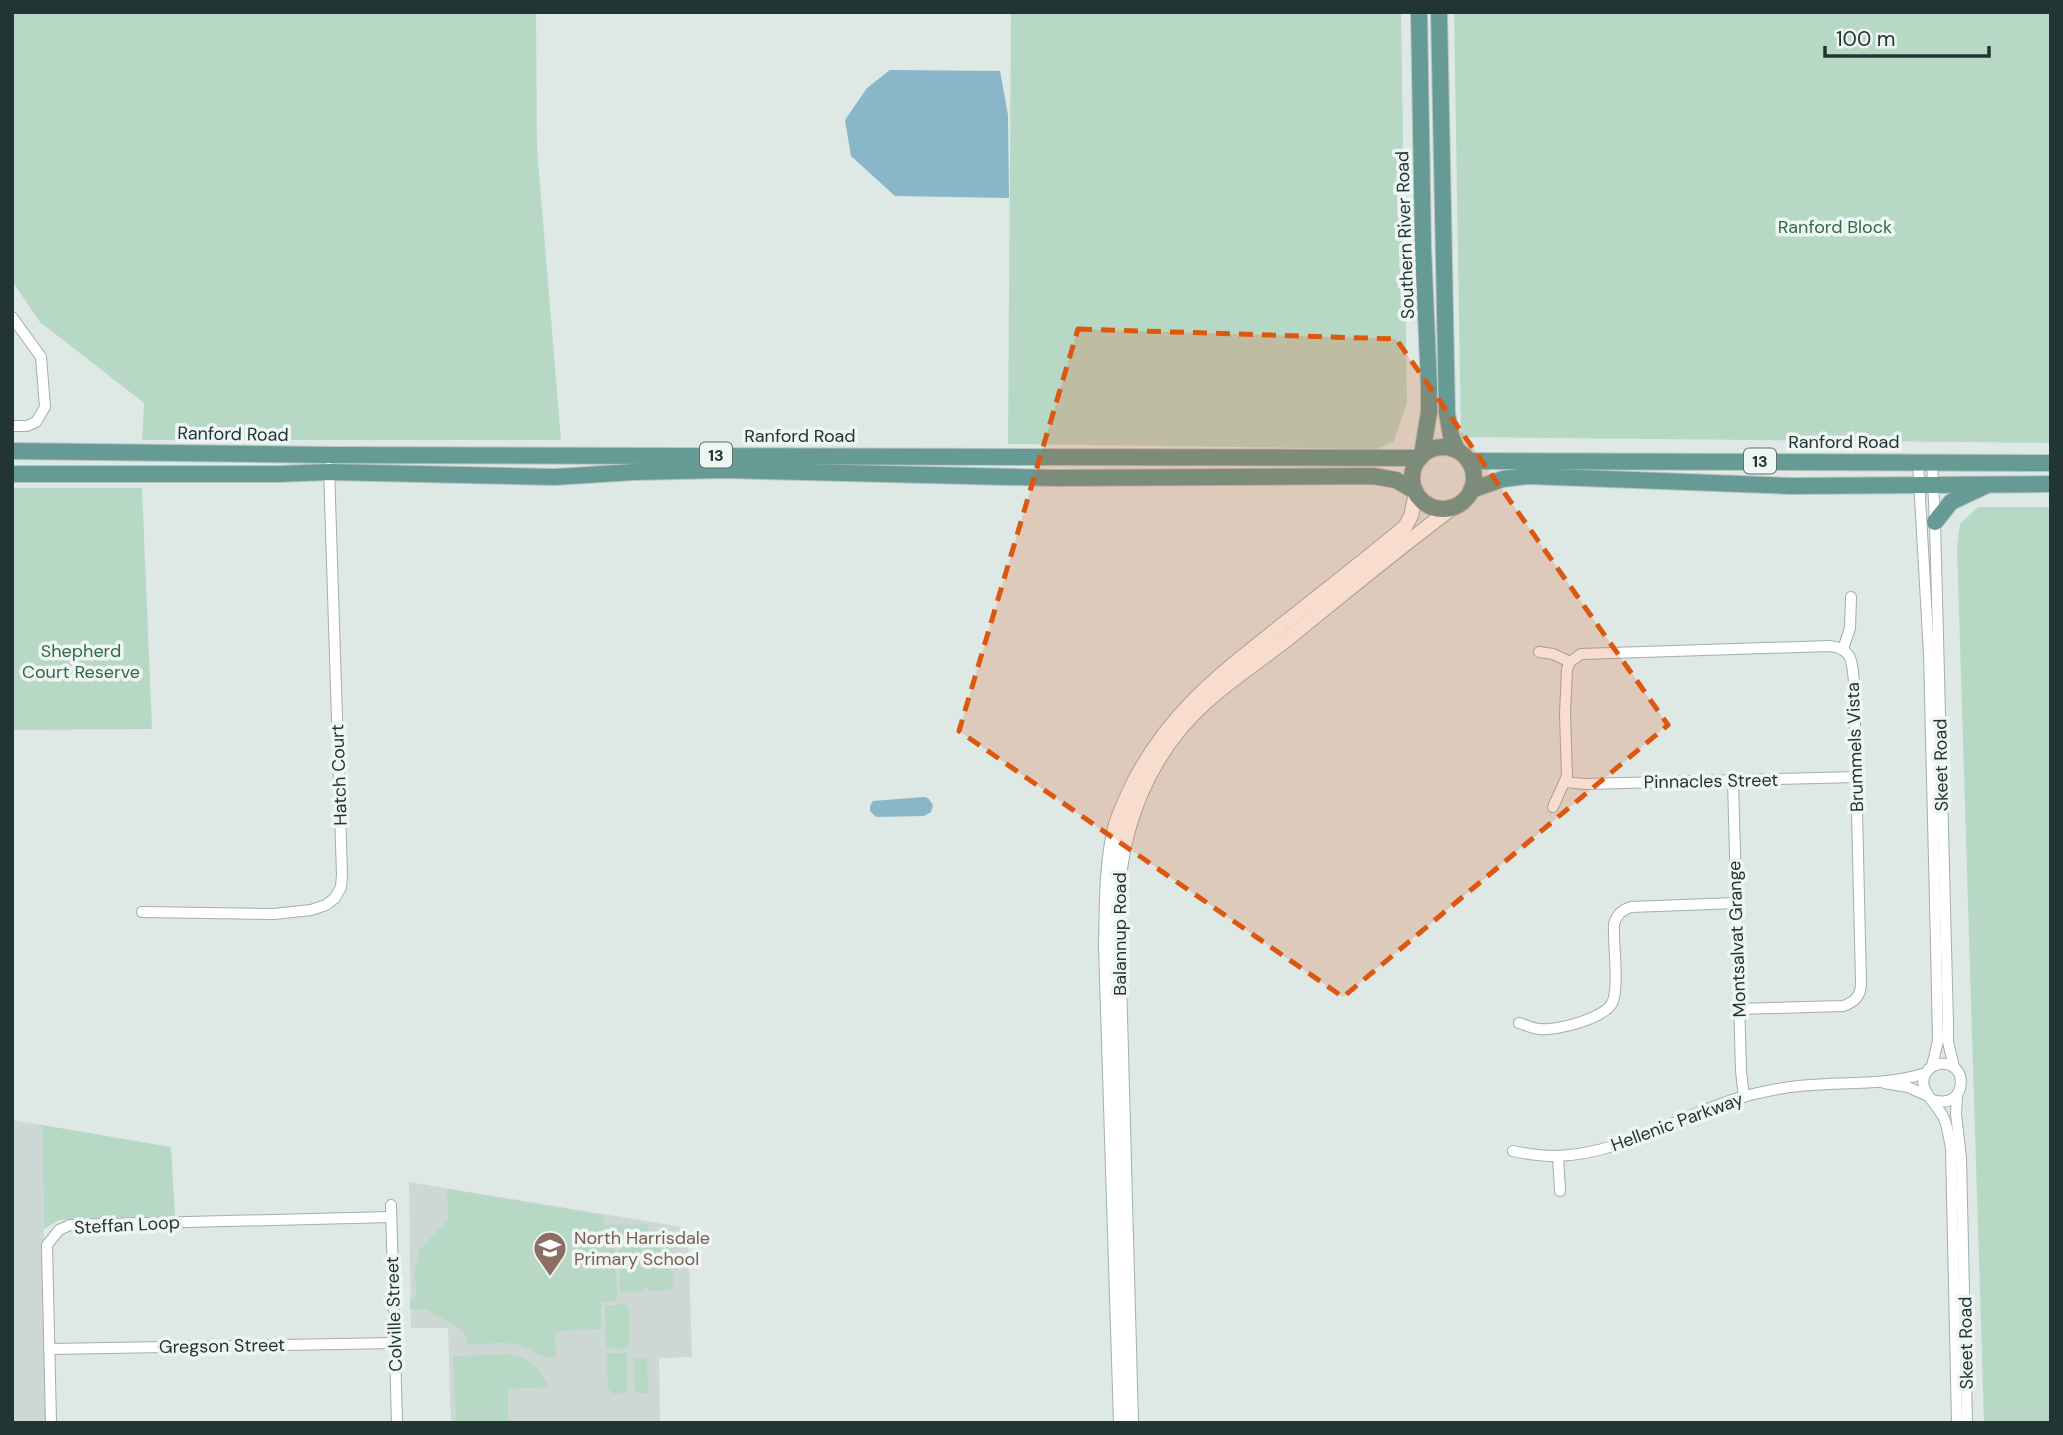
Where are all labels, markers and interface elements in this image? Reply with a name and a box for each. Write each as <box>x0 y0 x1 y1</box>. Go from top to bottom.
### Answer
scale bar <box>1825 14 1990 58</box>
text: 100 m <box>1836 25 1896 53</box>
street label: Southern River Road <box>1390 150 1420 320</box>
park label: Ranford Block <box>1778 215 1892 239</box>
street label: Ranford Road <box>177 421 289 447</box>
street label: Ranford Road <box>744 424 856 448</box>
street label: Ranford Road <box>1788 430 1900 454</box>
road number: 13 <box>700 442 732 468</box>
road number: 13 <box>1744 448 1776 474</box>
park label: Shepherd Court Reserve <box>22 639 140 684</box>
street label: Brummels Vista <box>1841 682 1869 812</box>
street label: Skeet Road <box>1928 718 1954 812</box>
street label: Hatch Court <box>325 724 353 826</box>
street label: Pinnacles Street <box>1644 768 1778 794</box>
street label: Montsalvat Grange <box>1722 860 1752 1018</box>
street label: Balannup Road <box>1108 872 1132 996</box>
street label: Hellenic Parkway <box>1608 1087 1746 1157</box>
street label: Steffan Loop <box>73 1210 181 1240</box>
place label: North Harrisdale Primary School <box>574 1226 710 1271</box>
school or university icon: North Harrisdale Primary School <box>531 1229 569 1278</box>
street label: Colville Street <box>380 1256 408 1372</box>
street label: Skeet Road <box>1953 1296 1979 1390</box>
street label: Gregson Street <box>159 1333 285 1359</box>

